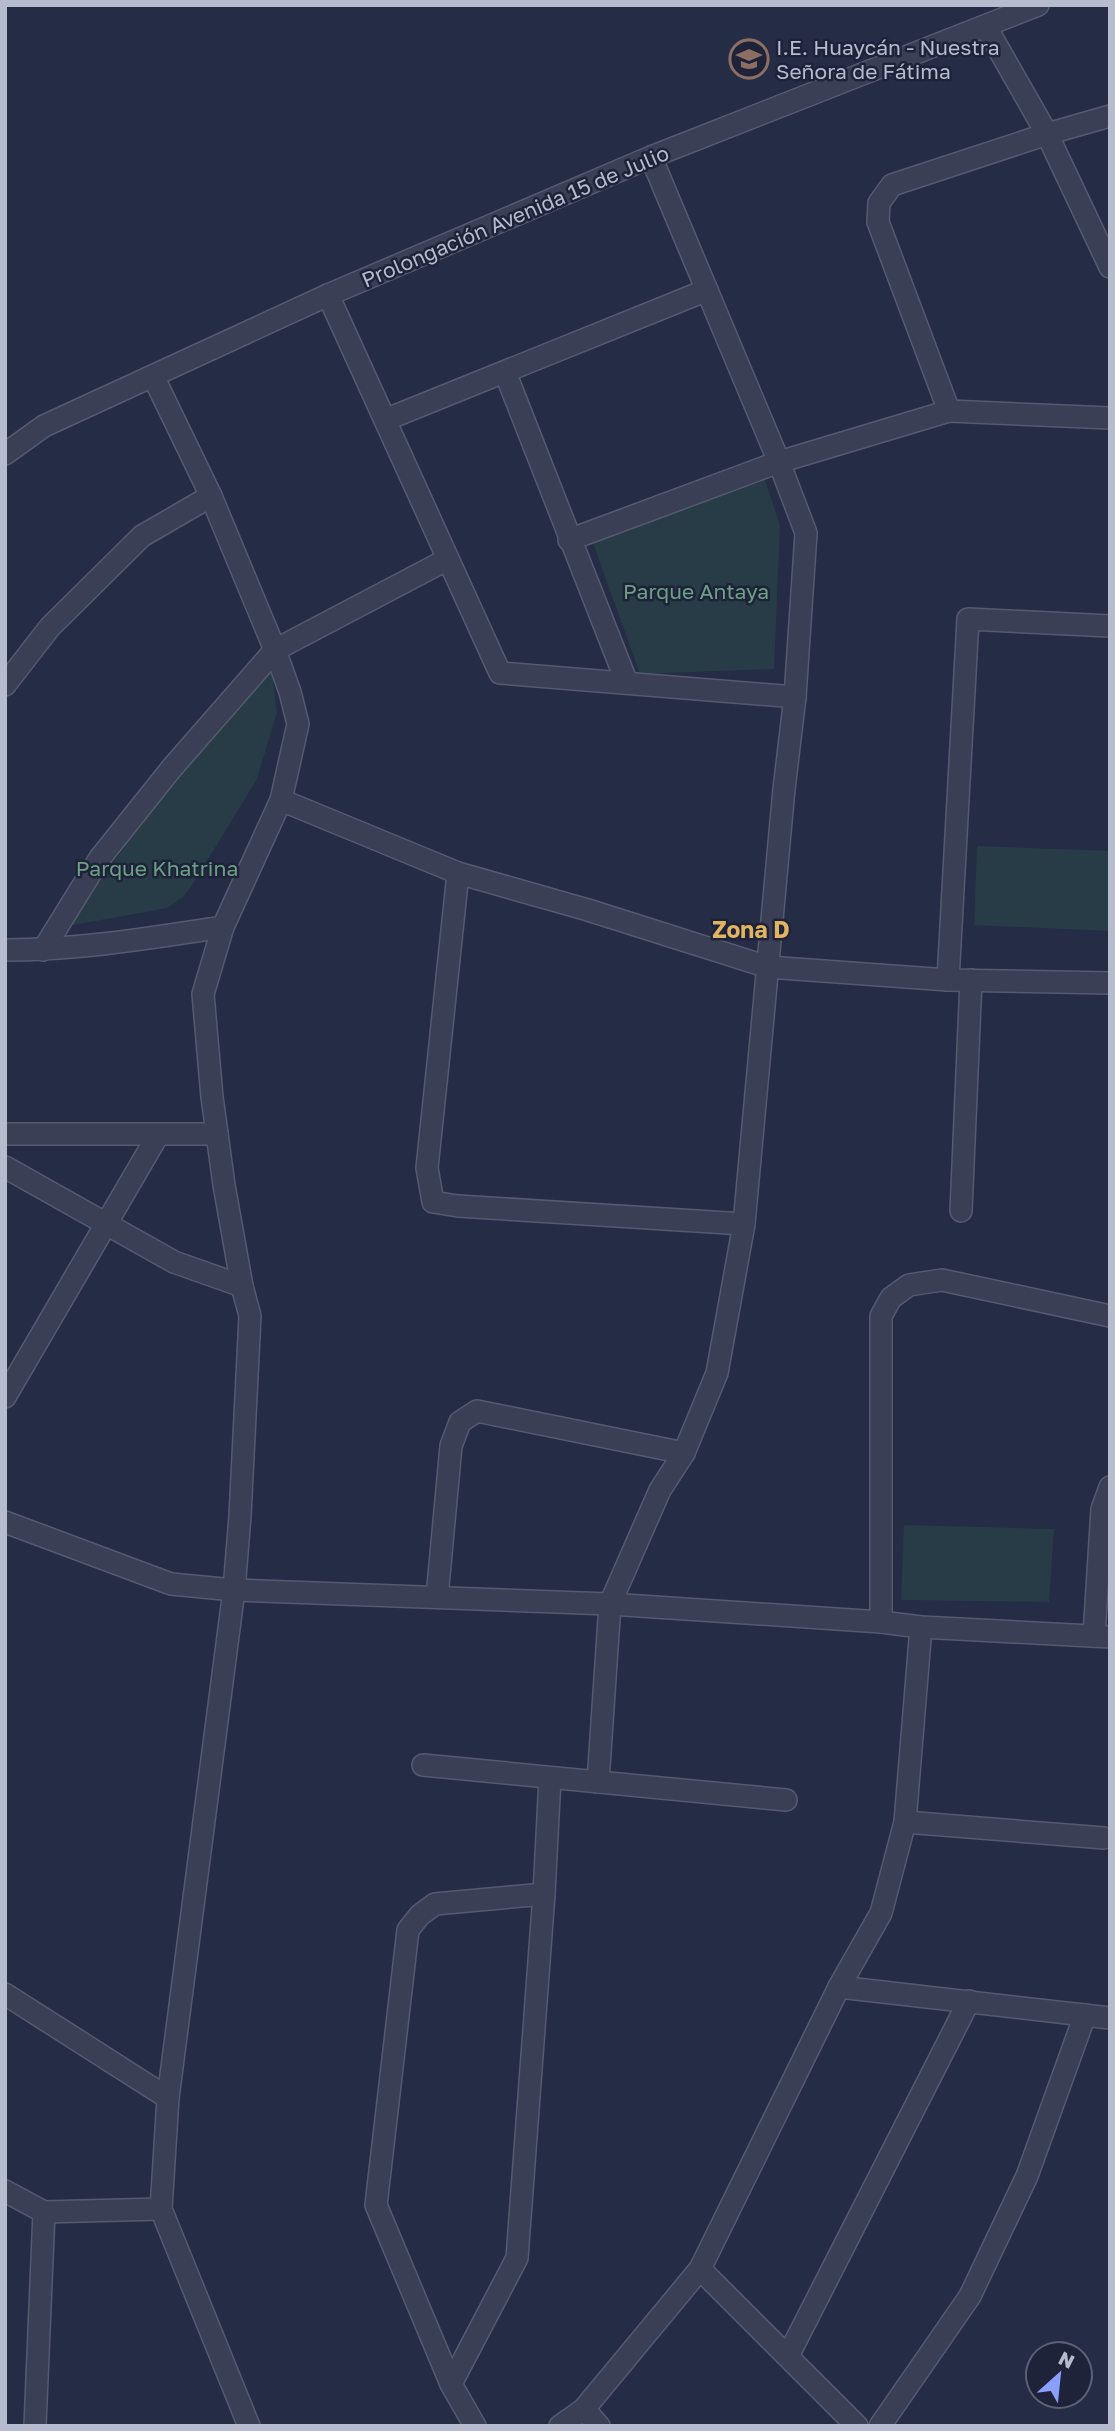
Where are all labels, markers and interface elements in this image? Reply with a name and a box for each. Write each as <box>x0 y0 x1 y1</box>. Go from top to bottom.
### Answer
place label: I.E. Huaycán - Nuestra Señora de Fátima <box>776 34 1000 84</box>
school or university icon: I.E. Huaycán - Nuestra Señora de Fátima <box>728 38 770 80</box>
street label: Prolongación Avenida 15 de Julio <box>358 139 672 293</box>
park label: Parque Antaya <box>623 578 769 604</box>
park label: Parque Khatrina <box>76 855 238 881</box>
district label: Zona D <box>712 915 790 943</box>
north arrow <box>1024 2340 1094 2410</box>
text: N <box>1055 2346 1079 2373</box>

